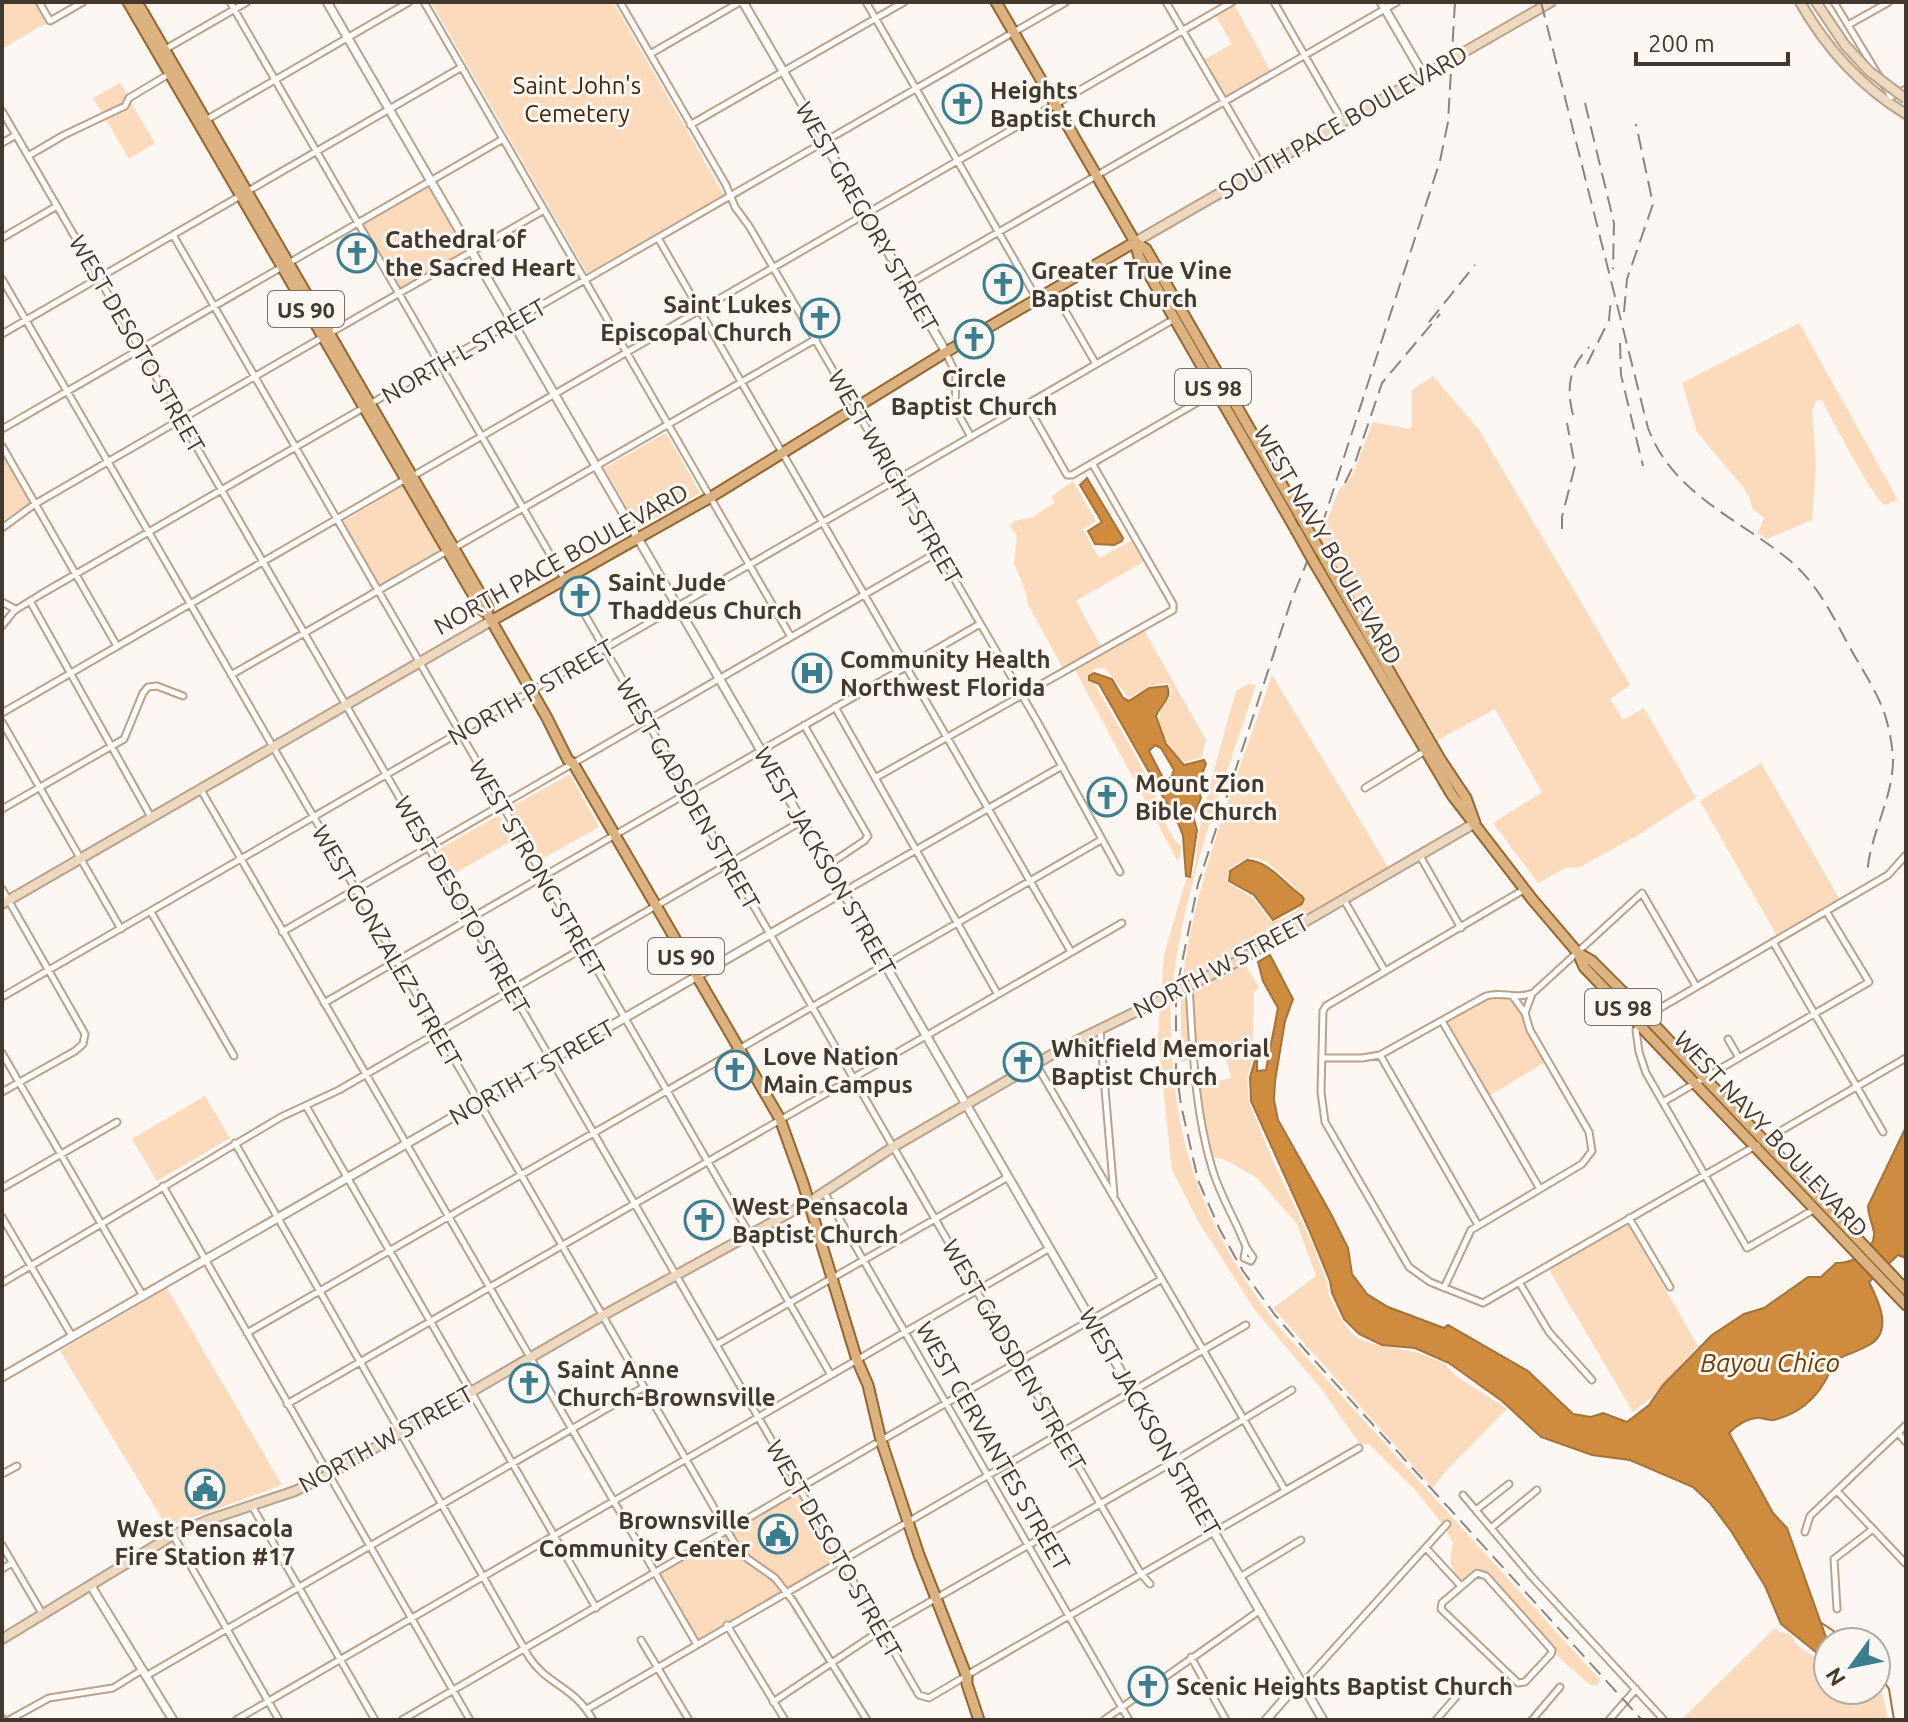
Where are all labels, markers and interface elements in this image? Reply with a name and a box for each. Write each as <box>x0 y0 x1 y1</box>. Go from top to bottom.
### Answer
scale bar <box>1636 16 1788 66</box>
text: 200 m <box>1648 30 1715 57</box>
street label: SOUTH PACE BOULEVARD <box>1214 40 1472 204</box>
park label: Saint John's Cemetery <box>513 72 641 127</box>
place label: Heights Baptist Church <box>990 77 1157 132</box>
church icon: Heights Baptist Church <box>941 83 983 125</box>
street label: WEST GREGORY STREET <box>790 97 944 337</box>
place label: Cathedral of the Sacred Heart <box>385 226 576 281</box>
street label: WEST DESOTO STREET <box>64 231 210 457</box>
church icon: Cathedral of the Sacred Heart <box>336 232 378 274</box>
place label: Greater True Vine Baptist Church <box>1031 257 1232 312</box>
church icon: Greater True Vine Baptist Church <box>982 263 1024 305</box>
road number: US 90 <box>268 291 344 327</box>
place label: Saint Lukes Episcopal Church <box>600 291 792 346</box>
street label: NORTH L STREET <box>377 293 551 409</box>
church icon: Saint Lukes Episcopal Church <box>799 297 841 339</box>
church icon: Circle Baptist Church <box>953 318 995 360</box>
street label: WEST WRIGHT STREET <box>823 365 967 589</box>
place label: Circle Baptist Church <box>891 365 1057 420</box>
road number: US 98 <box>1175 369 1251 405</box>
street label: WEST NAVY BOULEVARD <box>1248 421 1408 669</box>
street label: NORTH PACE BOULEVARD <box>429 478 693 640</box>
place label: Saint Jude Thaddeus Church <box>608 569 802 624</box>
church icon: Saint Jude Thaddeus Church <box>559 575 601 617</box>
street label: NORTH P STREET <box>443 633 619 751</box>
place label: Community Health Northwest Florida <box>840 646 1051 701</box>
hospital icon: Community Health Northwest Florida <box>791 652 833 694</box>
street label: WEST GADSDEN STREET <box>611 674 765 914</box>
street label: WEST JACKSON STREET <box>749 742 901 980</box>
street label: WEST STRONG STREET <box>464 755 610 981</box>
place label: Mount Zion Bible Church <box>1135 770 1278 825</box>
church icon: Mount Zion Bible Church <box>1086 776 1128 818</box>
street label: WEST DESOTO STREET <box>389 792 535 1018</box>
street label: WEST GONZALEZ STREET <box>307 821 467 1071</box>
street label: NORTH W STREET <box>1129 908 1313 1024</box>
road number: US 90 <box>648 938 724 974</box>
road number: US 98 <box>1585 989 1661 1025</box>
street label: NORTH T STREET <box>445 1014 619 1130</box>
street label: WEST NAVY BOULEVARD <box>1669 1026 1873 1242</box>
place label: Whitfield Memorial Baptist Church <box>1051 1035 1269 1090</box>
church icon: Whitfield Memorial Baptist Church <box>1002 1041 1044 1083</box>
place label: Love Nation Main Campus <box>763 1043 913 1098</box>
church icon: Love Nation Main Campus <box>714 1049 756 1091</box>
place label: West Pensacola Baptist Church <box>732 1193 909 1248</box>
church icon: West Pensacola Baptist Church <box>683 1199 725 1241</box>
street label: WEST GADSDEN STREET <box>937 1235 1091 1475</box>
street label: WEST JACKSON STREET <box>1074 1303 1226 1541</box>
street label: WEST CERVANTES STREET <box>911 1317 1075 1575</box>
water label: Bayou Chico <box>1700 1348 1840 1377</box>
place label: Saint Anne Church-Brownsville <box>557 1356 776 1411</box>
church icon: Saint Anne Church-Brownsville <box>508 1362 550 1404</box>
street label: NORTH W STREET <box>294 1380 478 1498</box>
street label: WEST DESOTO STREET <box>761 1436 907 1662</box>
public building icon: West Pensacola Fire Station #17 <box>184 1468 226 1510</box>
place label: Brownsville Community Center <box>539 1507 750 1562</box>
public building icon: Brownsville Community Center <box>757 1513 799 1555</box>
place label: West Pensacola Fire Station #17 <box>115 1515 295 1570</box>
north arrow <box>1812 1626 1892 1706</box>
text: N <box>1820 1663 1850 1691</box>
church icon: Scenic Heights Baptist Church <box>1127 1665 1169 1707</box>
place label: Scenic Heights Baptist Church <box>1176 1673 1513 1700</box>

